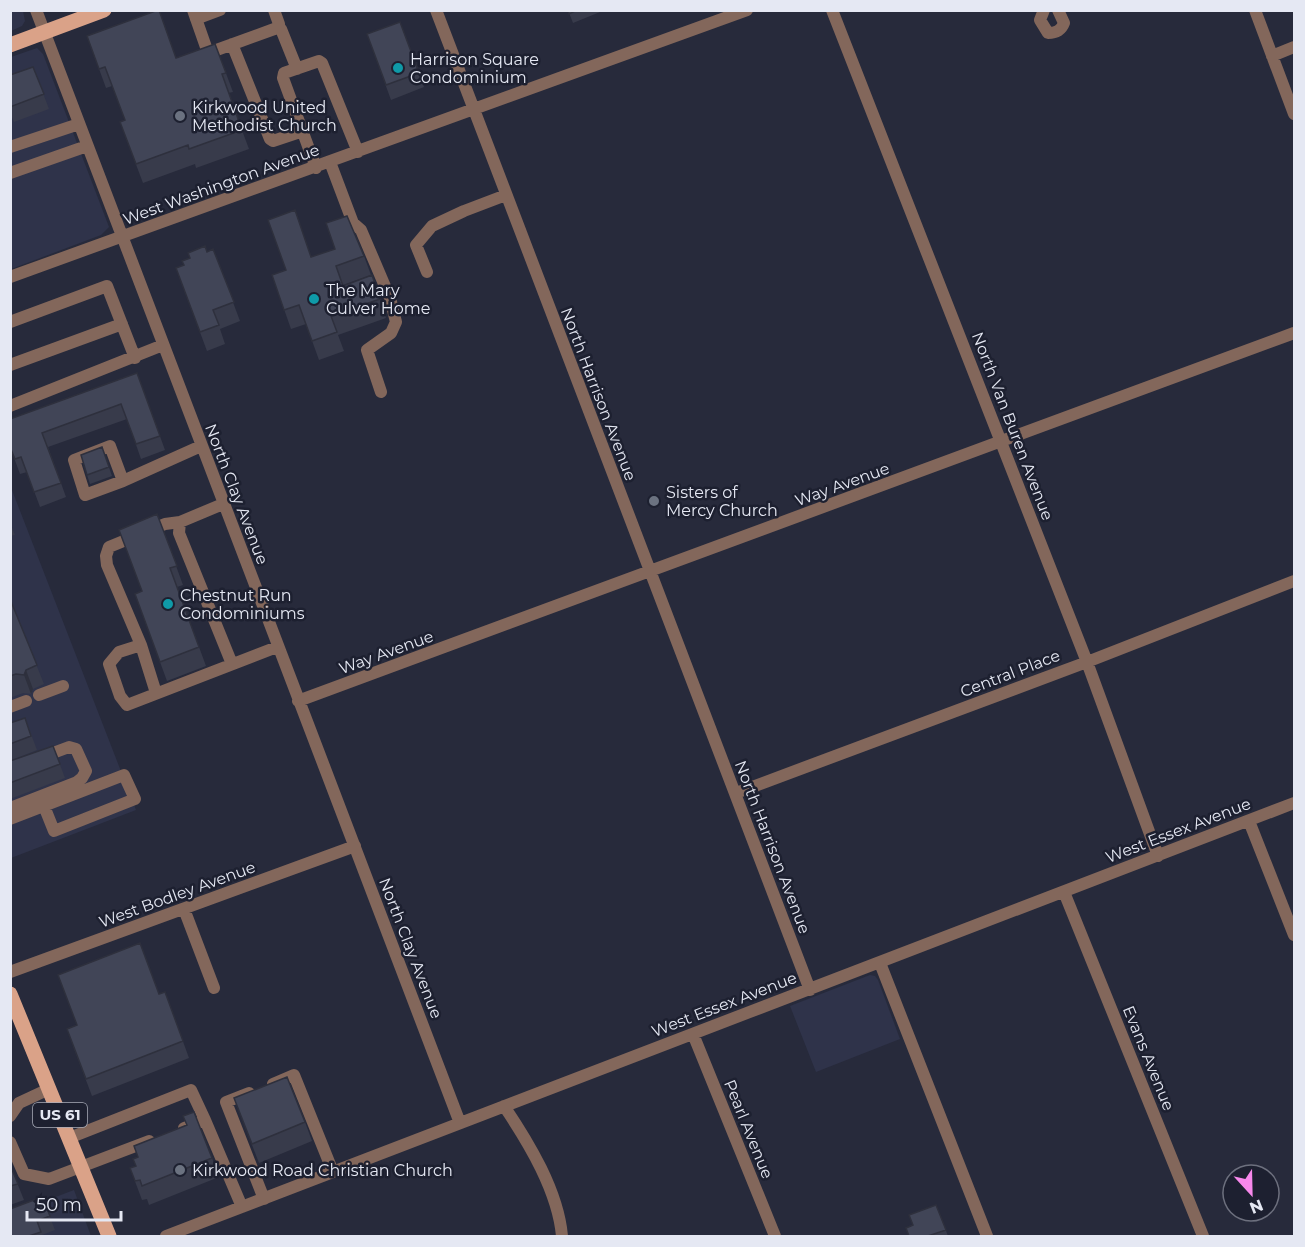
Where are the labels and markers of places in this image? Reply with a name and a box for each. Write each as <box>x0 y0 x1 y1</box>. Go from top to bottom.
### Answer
place label: Harrison Square Condominium <box>410 50 539 87</box>
marker: Harrison Square Condominium <box>391 61 405 75</box>
place label: Kirkwood United Methodist Church <box>192 98 337 135</box>
marker: Kirkwood United Methodist Church <box>173 109 187 123</box>
place label: The Mary Culver Home <box>326 281 431 318</box>
marker: The Mary Culver Home <box>307 292 321 306</box>
place label: Sisters of Mercy Church <box>666 483 778 520</box>
marker: Sisters of Mercy Church <box>647 494 661 508</box>
place label: Chestnut Run Condominiums <box>180 586 305 623</box>
marker: Chestnut Run Condominiums <box>161 597 175 611</box>
place label: Kirkwood Road Christian Church <box>192 1161 453 1180</box>
marker: Kirkwood Road Christian Church <box>173 1163 187 1177</box>

